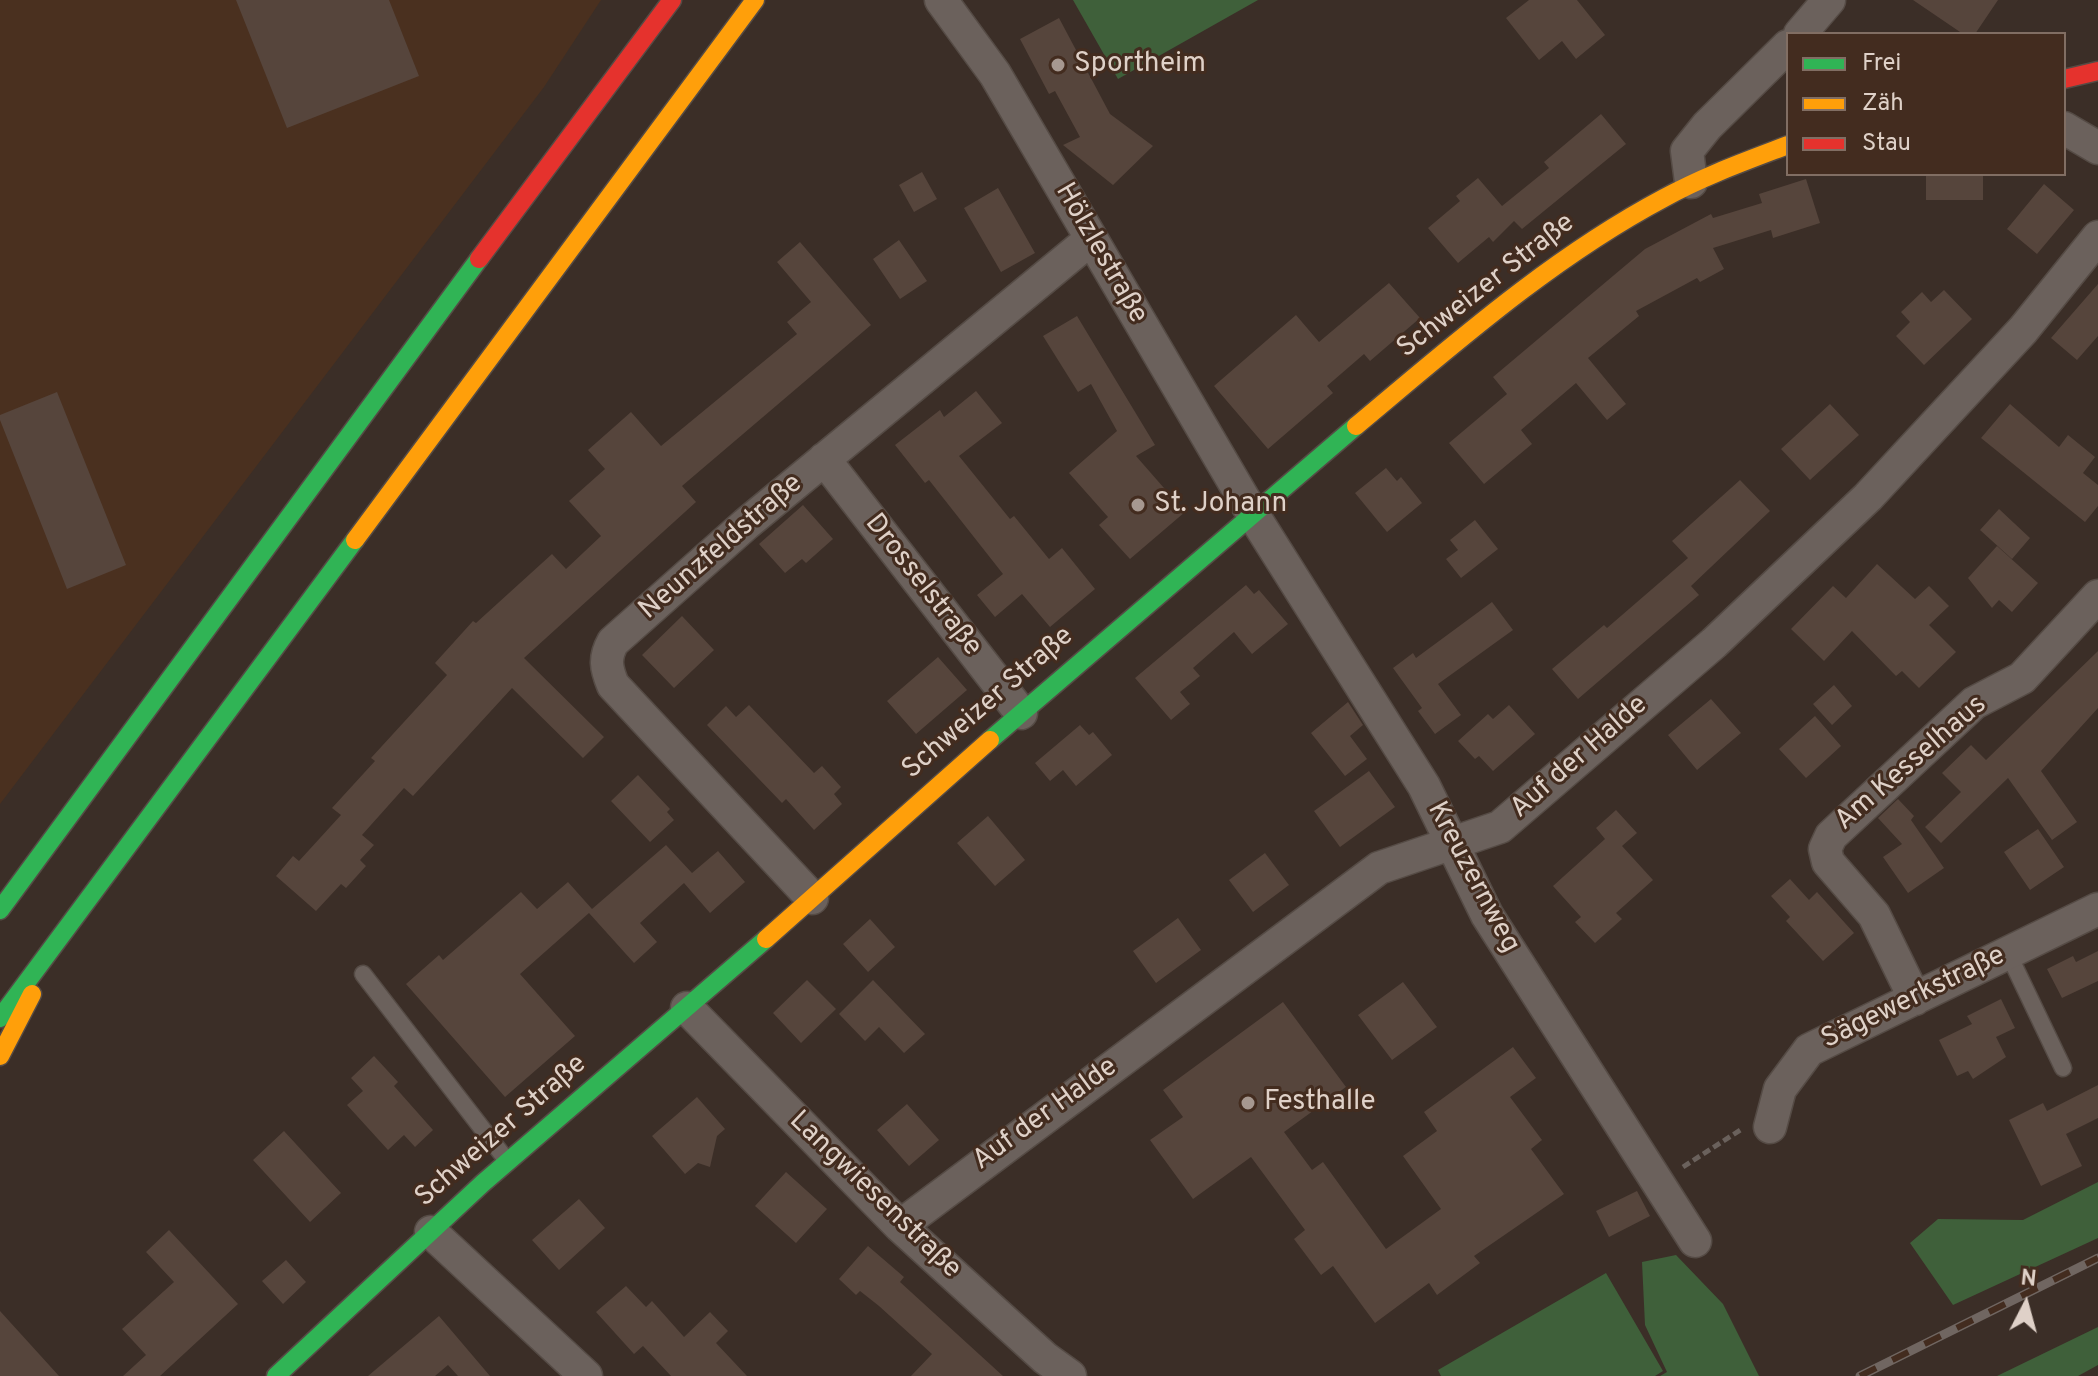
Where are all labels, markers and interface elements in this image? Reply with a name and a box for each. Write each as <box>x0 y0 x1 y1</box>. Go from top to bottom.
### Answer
legend <box>1786 32 2066 176</box>
place label: Sportheim <box>1074 48 1206 82</box>
text: Frei <box>1862 49 1901 79</box>
marker: Sportheim <box>1049 56 1067 74</box>
text: Zäh <box>1862 89 1904 119</box>
text: Stau <box>1862 129 1911 159</box>
street label: Hölzlestraße <box>1046 178 1154 330</box>
street label: Schweizer Straße <box>1392 207 1582 367</box>
street label: Neunzfeldstraße <box>633 468 811 628</box>
place label: St. Johann <box>1154 488 1287 522</box>
marker: St. Johann <box>1129 496 1147 514</box>
street label: Drosselstraße <box>856 508 988 664</box>
street label: Schweizer Straße <box>897 621 1081 787</box>
street label: Auf der Halde <box>1505 689 1655 827</box>
street label: Am Kesselhaus <box>1829 689 1995 839</box>
street label: Kreuzernweg <box>1418 797 1526 959</box>
street label: Sägewerkstraße <box>1817 940 2011 1058</box>
street label: Schweizer Straße <box>410 1049 594 1215</box>
street label: Auf der Halde <box>967 1051 1125 1179</box>
place label: Festhalle <box>1264 1086 1376 1120</box>
marker: Festhalle <box>1239 1094 1257 1112</box>
street label: Langwiesenstraße <box>781 1105 967 1287</box>
north arrow <box>1986 1264 2066 1344</box>
text: N <box>2019 1265 2038 1294</box>

